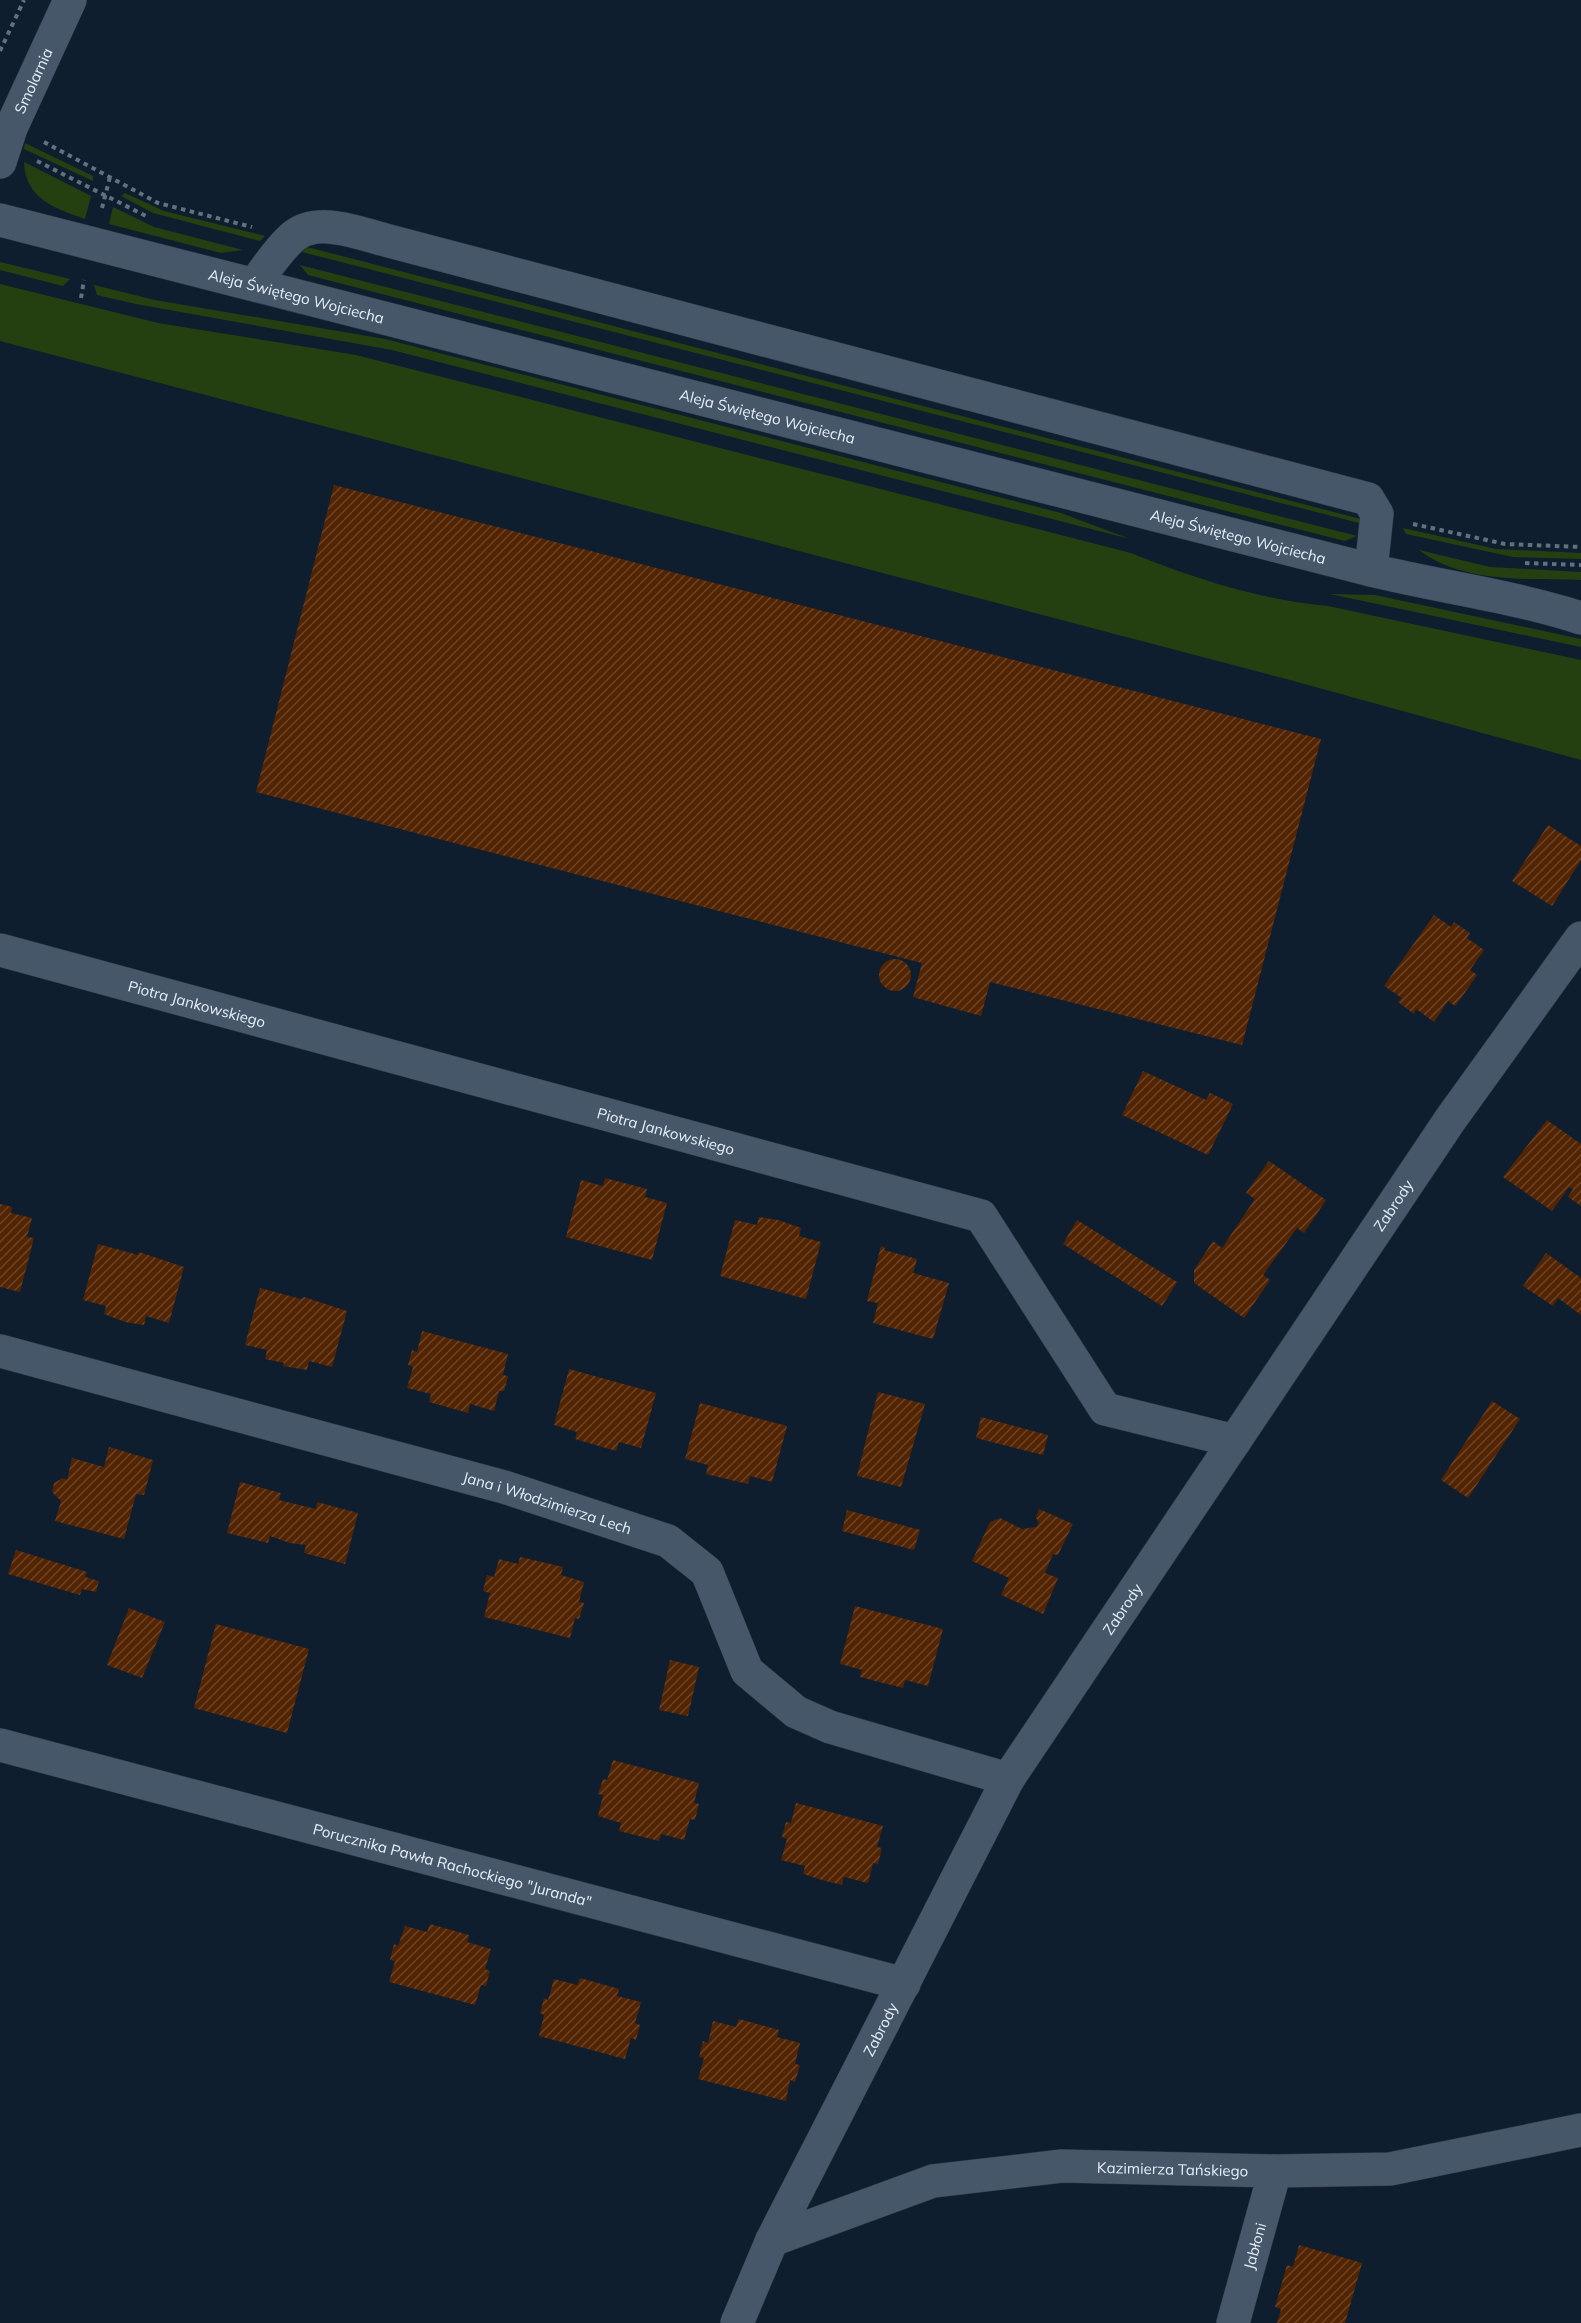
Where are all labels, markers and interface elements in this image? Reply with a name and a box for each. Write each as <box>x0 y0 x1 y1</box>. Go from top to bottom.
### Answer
street label: Smolarnia <box>9 45 56 117</box>
street label: Aleja Świętego Wojciecha <box>207 264 386 327</box>
street label: Aleja Świętego Wojciecha <box>678 384 857 447</box>
street label: Aleja Świętego Wojciecha <box>1148 505 1328 568</box>
street label: Piotra Jankowskiego <box>126 976 268 1031</box>
street label: Piotra Jankowskiego <box>595 1103 737 1158</box>
street label: Zabrody <box>1369 1176 1417 1234</box>
street label: Jana i Włodzimierza Lech <box>461 1467 634 1538</box>
street label: Zabrody <box>1098 1579 1146 1638</box>
street label: Porucznika Pawła Rachockiego "Juranda" <box>311 1819 594 1911</box>
street label: Zabrody <box>858 1999 902 2059</box>
street label: Kazimierza Tańskiego <box>1097 2157 1248 2180</box>
street label: Jabłoni <box>1239 2220 1270 2271</box>

